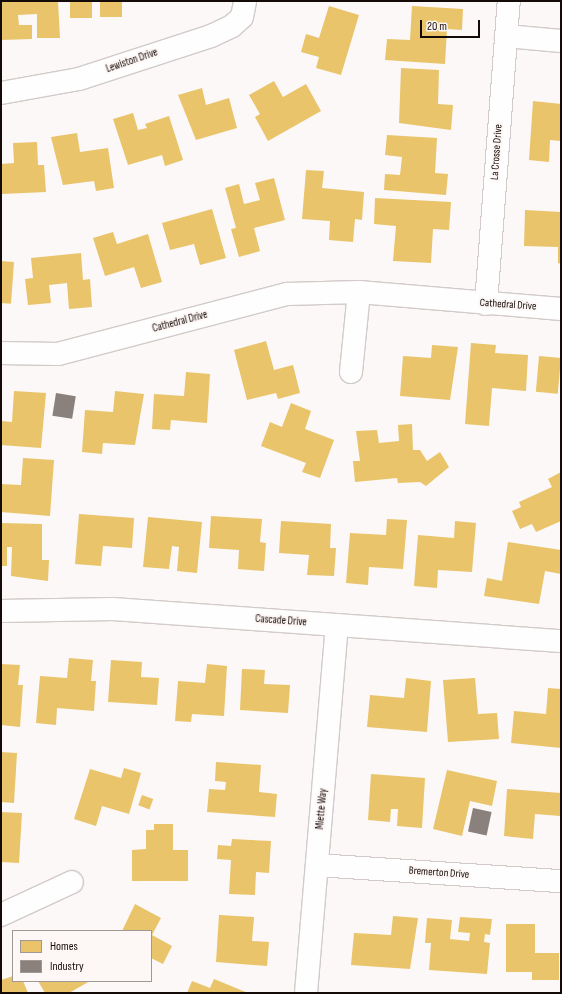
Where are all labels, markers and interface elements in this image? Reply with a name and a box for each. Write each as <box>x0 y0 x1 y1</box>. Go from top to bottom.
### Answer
scale bar <box>422 12 482 38</box>
text: 20 m <box>427 19 447 34</box>
street label: Lewiston Drive <box>104 46 160 76</box>
street label: La Crosse Drive <box>488 124 506 180</box>
street label: Cathedral Drive <box>479 296 537 314</box>
street label: Cathedral Drive <box>151 308 209 336</box>
street label: Cascade Drive <box>255 613 307 629</box>
street label: Miette Way <box>314 788 330 830</box>
street label: Bremerton Drive <box>408 864 470 882</box>
legend <box>12 930 152 982</box>
text: Homes <box>50 939 78 954</box>
text: Industry <box>50 959 84 974</box>

